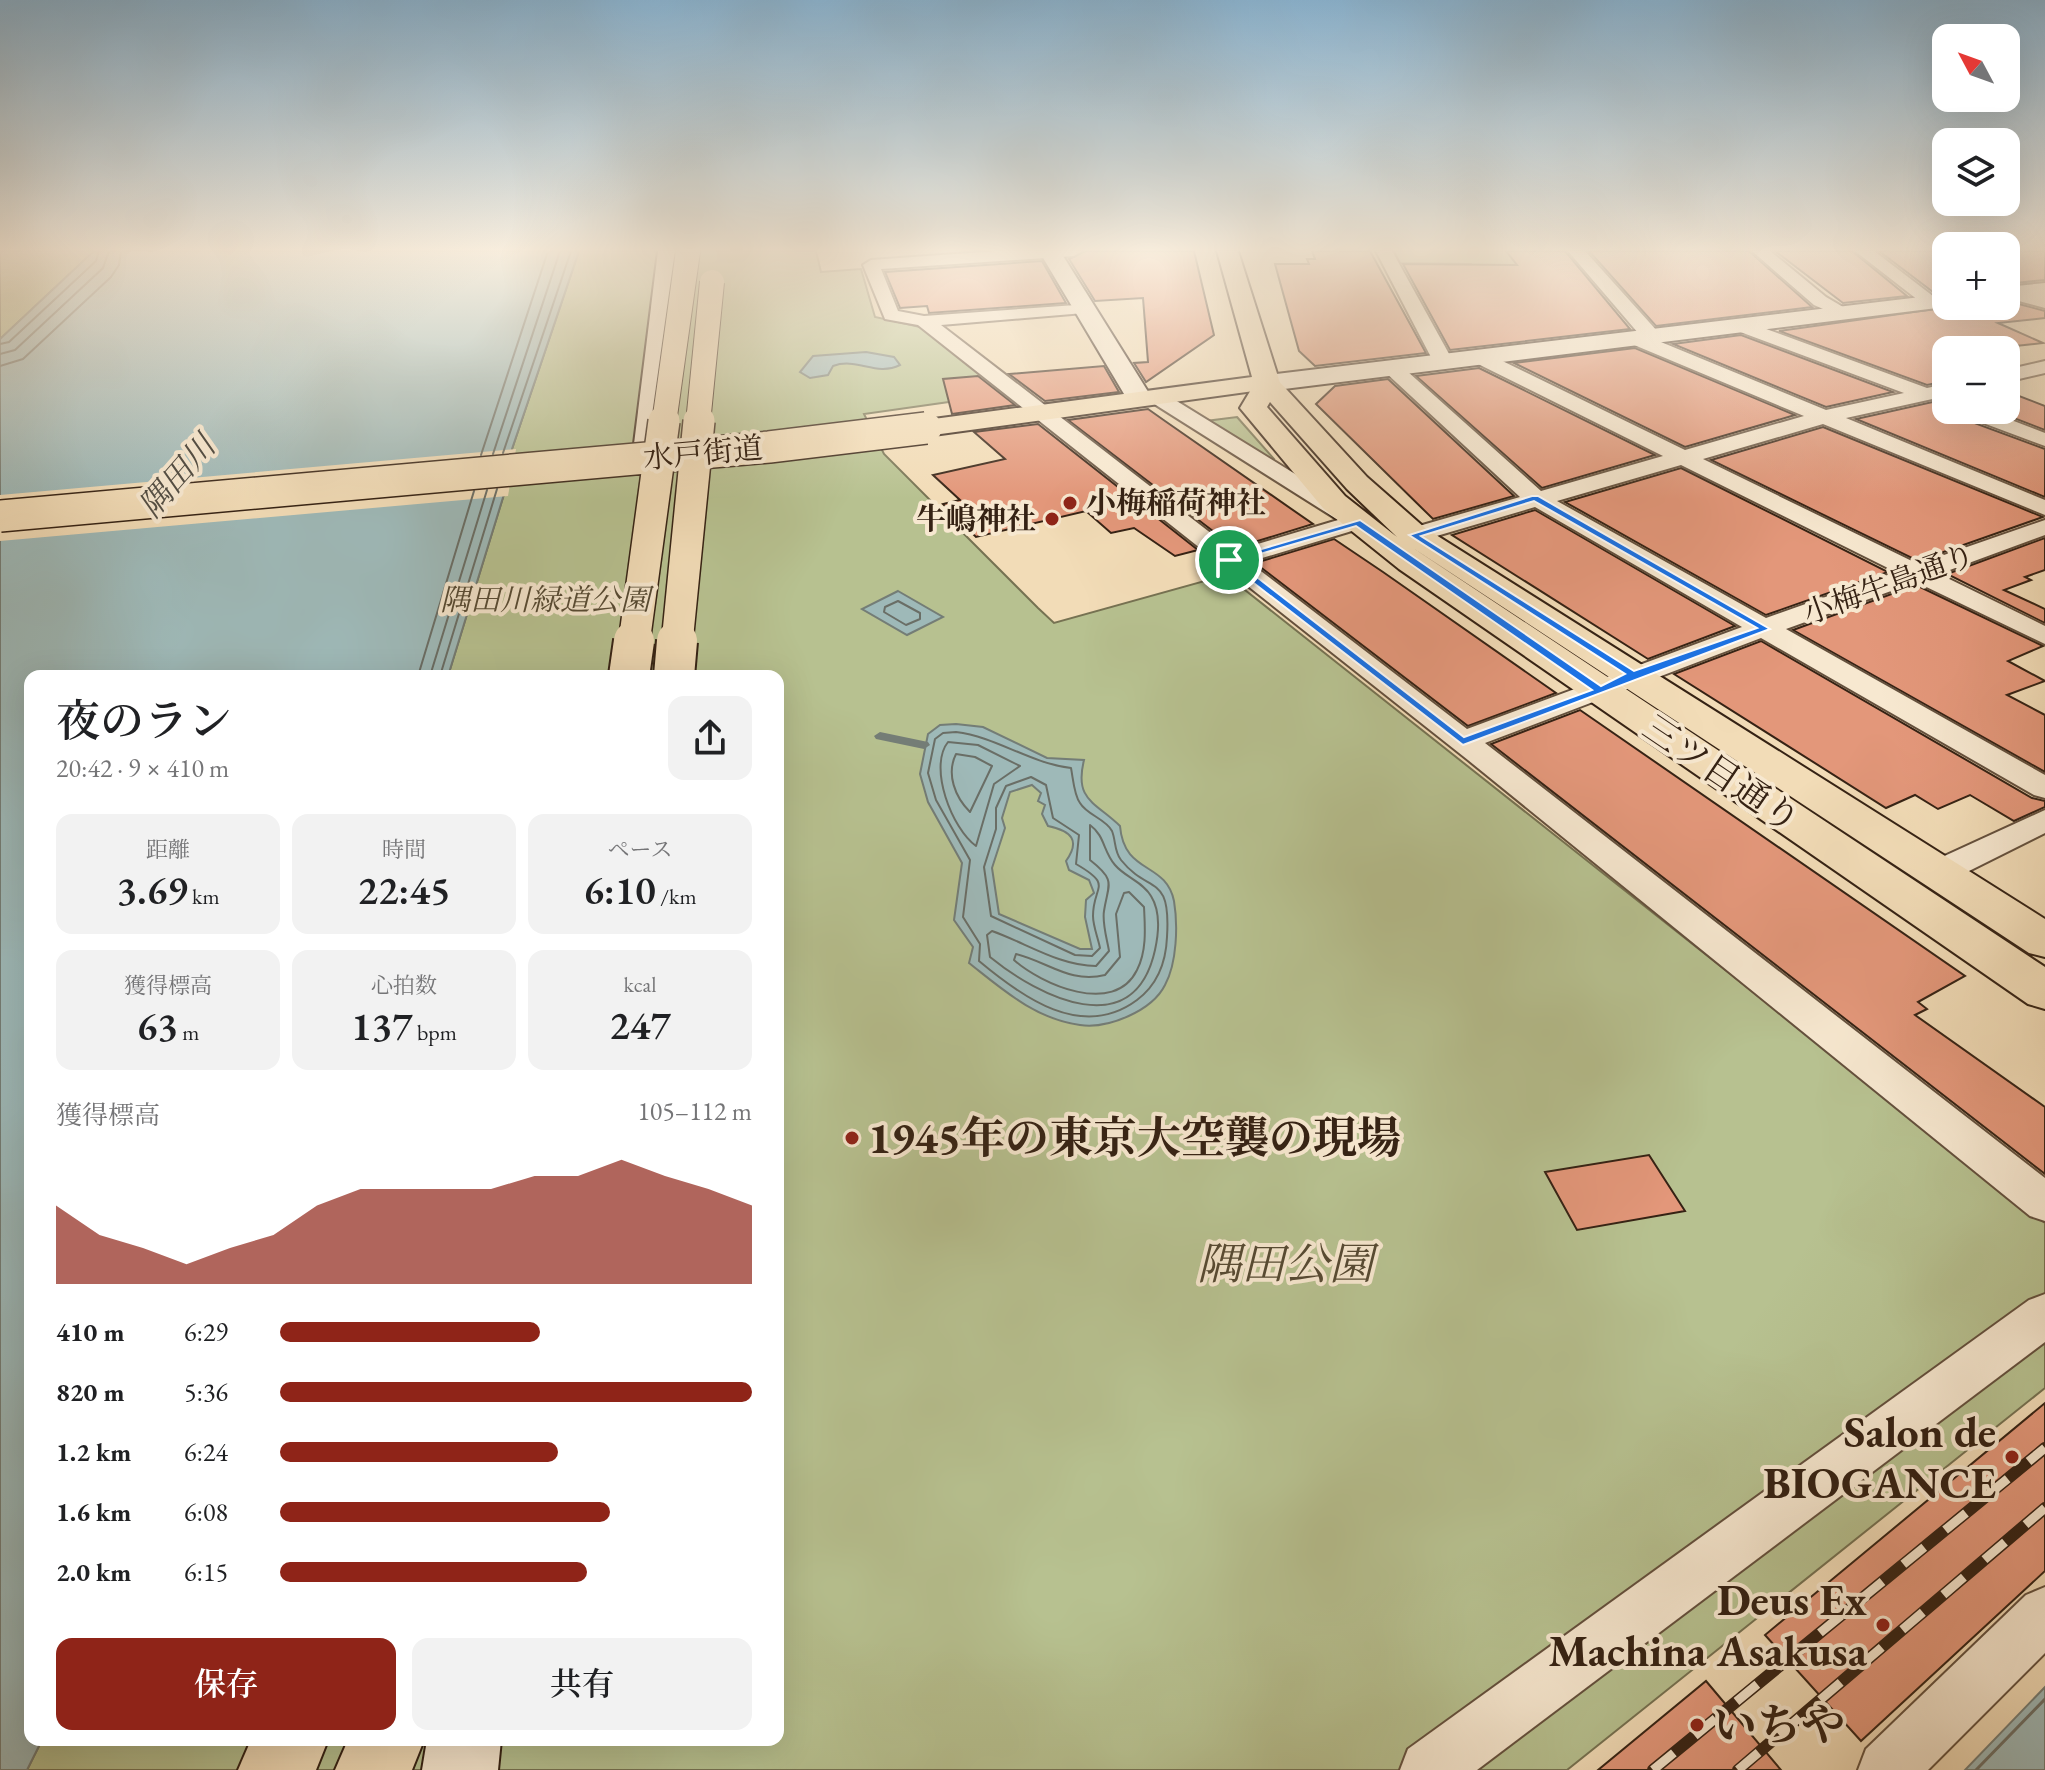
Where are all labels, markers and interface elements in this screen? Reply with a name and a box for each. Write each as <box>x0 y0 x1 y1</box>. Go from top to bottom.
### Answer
north arrow <box>1932 24 2020 112</box>
map controls <box>1932 24 2020 424</box>
button: layers <box>1932 128 2020 216</box>
button: + <box>1932 232 2020 320</box>
button: − <box>1932 336 2020 424</box>
water label: 隅田川 <box>130 424 226 526</box>
street label: 水戸街道 <box>641 428 764 477</box>
place label: 小梅稲荷神社 <box>1086 483 1266 522</box>
marker: 小梅稲荷神社 <box>1061 494 1079 512</box>
place label: 牛嶋神社 <box>916 499 1036 538</box>
marker: 牛嶋神社 <box>1043 510 1061 528</box>
pin <box>1195 526 1263 594</box>
street label: 小梅牛島通り <box>1798 534 1980 633</box>
icon: arrive <box>1207 538 1251 582</box>
park label: 隅田川緑道公園 <box>440 580 655 619</box>
text: 夜のラン <box>56 692 232 749</box>
button: share <box>668 696 752 780</box>
street label: 三ツ目通り <box>1634 704 1809 843</box>
text: 20:42 · 9 × 410 m <box>56 751 229 785</box>
text: 距離 <box>146 835 190 864</box>
text: 時間 <box>382 835 426 864</box>
text: ペース <box>608 835 672 864</box>
text: 3.69 <box>116 864 188 916</box>
text: 22:45 <box>358 864 450 916</box>
text: 6:10 <box>583 864 656 916</box>
text: km <box>188 882 220 911</box>
text: /km <box>656 882 697 911</box>
text: kcal <box>623 970 657 999</box>
text: 獲得標高 <box>124 971 212 1000</box>
text: 心拍数 <box>371 971 437 1000</box>
text: 247 <box>609 999 671 1051</box>
text: 63 <box>137 1000 178 1052</box>
text: 137 <box>351 1000 413 1052</box>
text: m <box>178 1018 199 1047</box>
text: bpm <box>413 1018 457 1047</box>
text: 105–112 m <box>637 1094 752 1128</box>
text: 獲得標高 <box>56 1098 160 1132</box>
place label: 1945年の東京大空襲の現場 <box>868 1109 1401 1166</box>
marker: 1945年の東京大空襲の現場 <box>843 1129 861 1147</box>
park label: 隅田公園 <box>1197 1235 1379 1292</box>
text: 410 m <box>56 1315 124 1349</box>
text: 6:29 <box>184 1315 228 1349</box>
text: 820 m <box>56 1375 124 1409</box>
text: 5:36 <box>184 1375 228 1409</box>
place label: Salon de BIOGANCE <box>1763 1403 1996 1511</box>
text: 1.2 km <box>56 1435 131 1469</box>
text: 6:24 <box>184 1435 228 1469</box>
marker: Salon de BIOGANCE <box>2003 1448 2021 1466</box>
text: 1.6 km <box>56 1495 131 1529</box>
text: 6:08 <box>184 1495 228 1529</box>
text: 2.0 km <box>56 1555 131 1589</box>
text: 6:15 <box>184 1555 228 1589</box>
place label: Deus Ex Machina Asakusa <box>1548 1571 1868 1679</box>
marker: Deus Ex Machina Asakusa <box>1874 1616 1892 1634</box>
button: 保存 <box>56 1638 396 1730</box>
button: 共有 <box>412 1638 752 1730</box>
place label: いちや <box>1713 1696 1845 1753</box>
marker: いちや <box>1688 1716 1706 1734</box>

